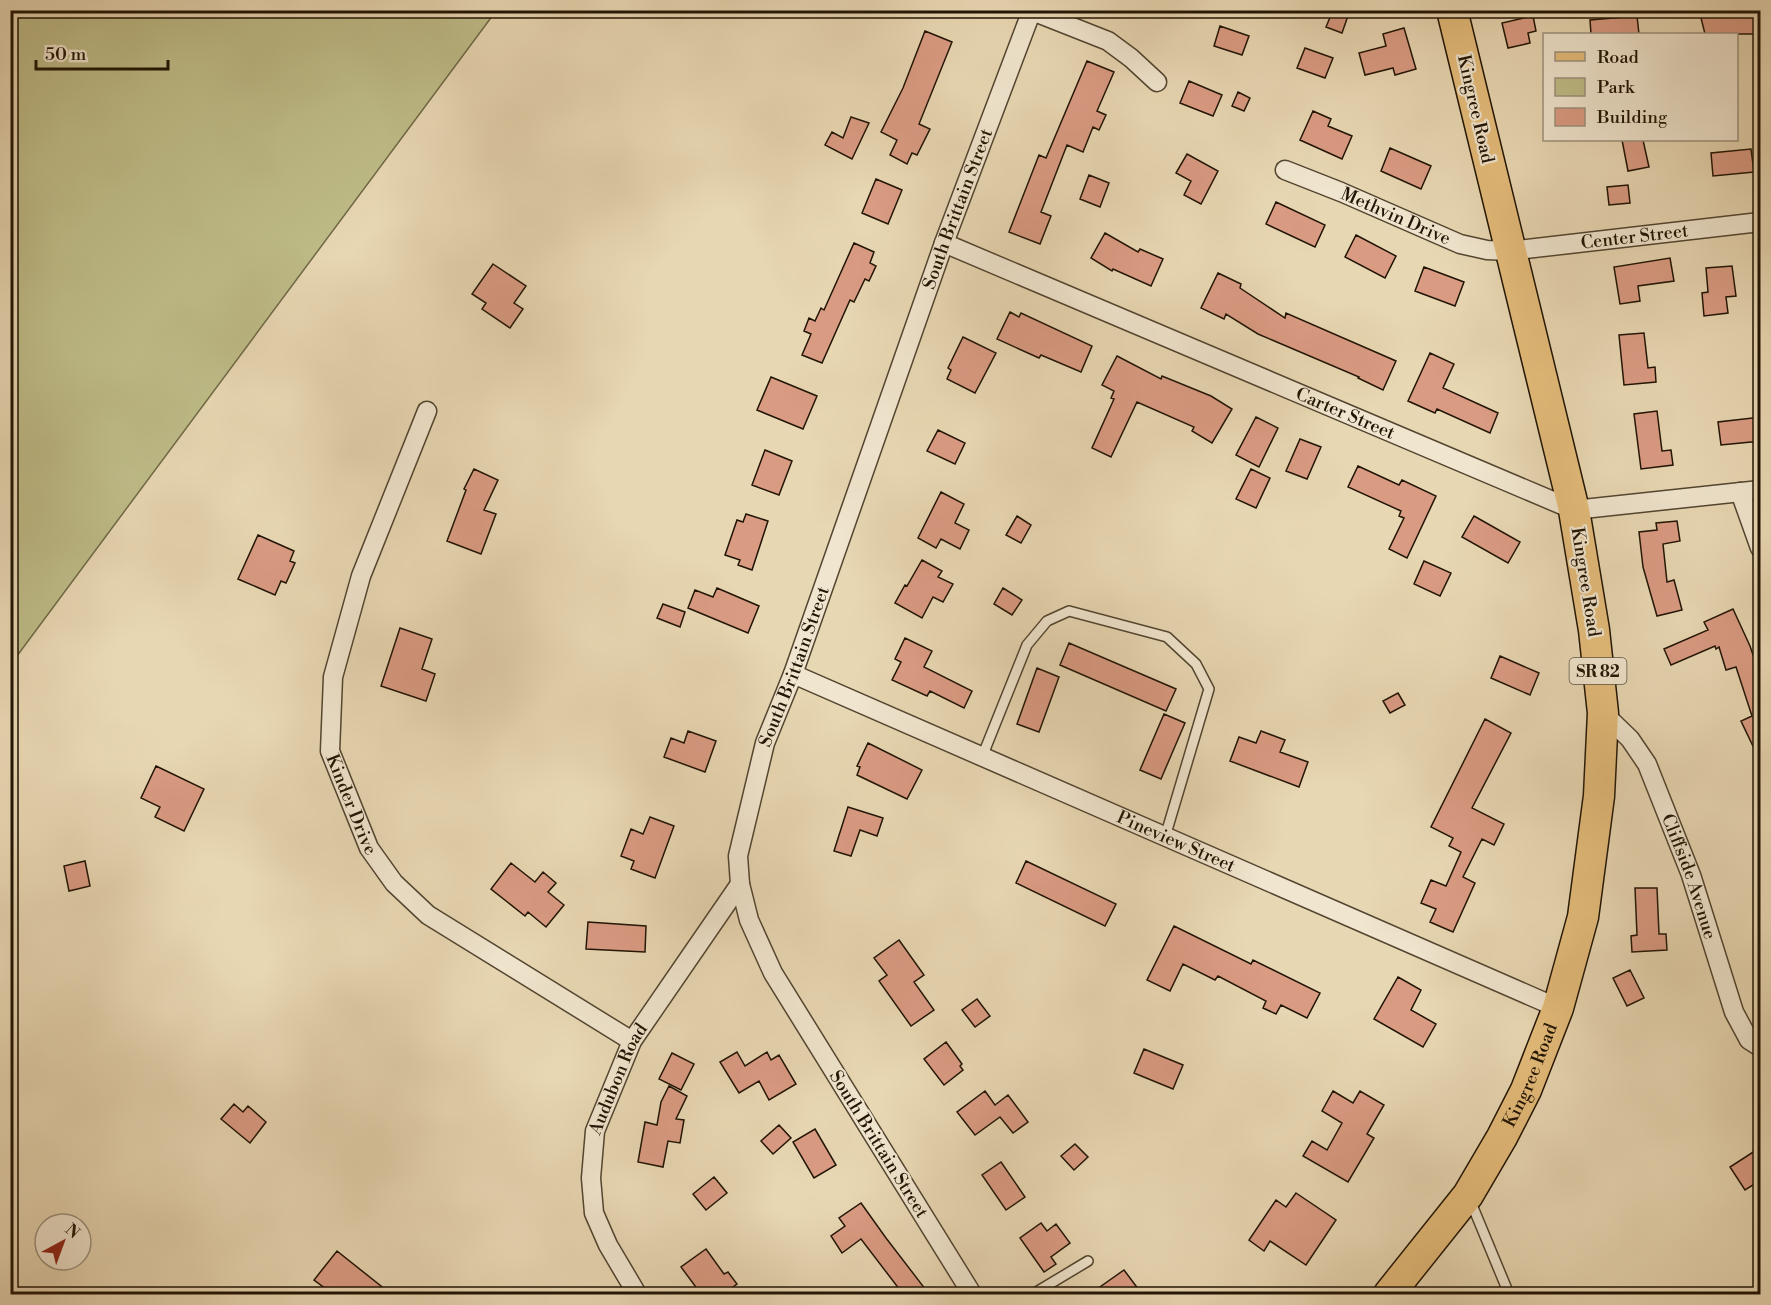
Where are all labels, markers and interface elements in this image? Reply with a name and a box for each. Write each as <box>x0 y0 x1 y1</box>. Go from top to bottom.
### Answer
scale bar <box>36 33 168 71</box>
legend <box>1543 33 1738 141</box>
text: 50 m <box>45 43 87 66</box>
text: Road <box>1597 46 1640 69</box>
street label: Kingree Road <box>1452 53 1499 166</box>
text: Park <box>1597 76 1636 99</box>
text: Building <box>1596 106 1668 129</box>
street label: South Brittain Street <box>918 125 998 293</box>
street label: Methvin Drive <box>1337 182 1454 250</box>
street label: Center Street <box>1580 219 1690 255</box>
street label: Carter Street <box>1292 382 1399 445</box>
street label: Kingree Road <box>1565 526 1606 639</box>
street label: South Brittain Street <box>754 583 835 750</box>
road number: SR 82 <box>1570 658 1626 684</box>
street label: Kinder Drive <box>320 751 382 860</box>
street label: Pineview Street <box>1113 806 1239 878</box>
street label: Cliffside Avenue <box>1656 811 1721 942</box>
street label: Audubon Road <box>583 1018 653 1139</box>
street label: Kingree Road <box>1498 1019 1563 1131</box>
street label: South Brittain Street <box>824 1066 934 1223</box>
north arrow <box>33 1212 93 1272</box>
text: N <box>61 1220 84 1243</box>

